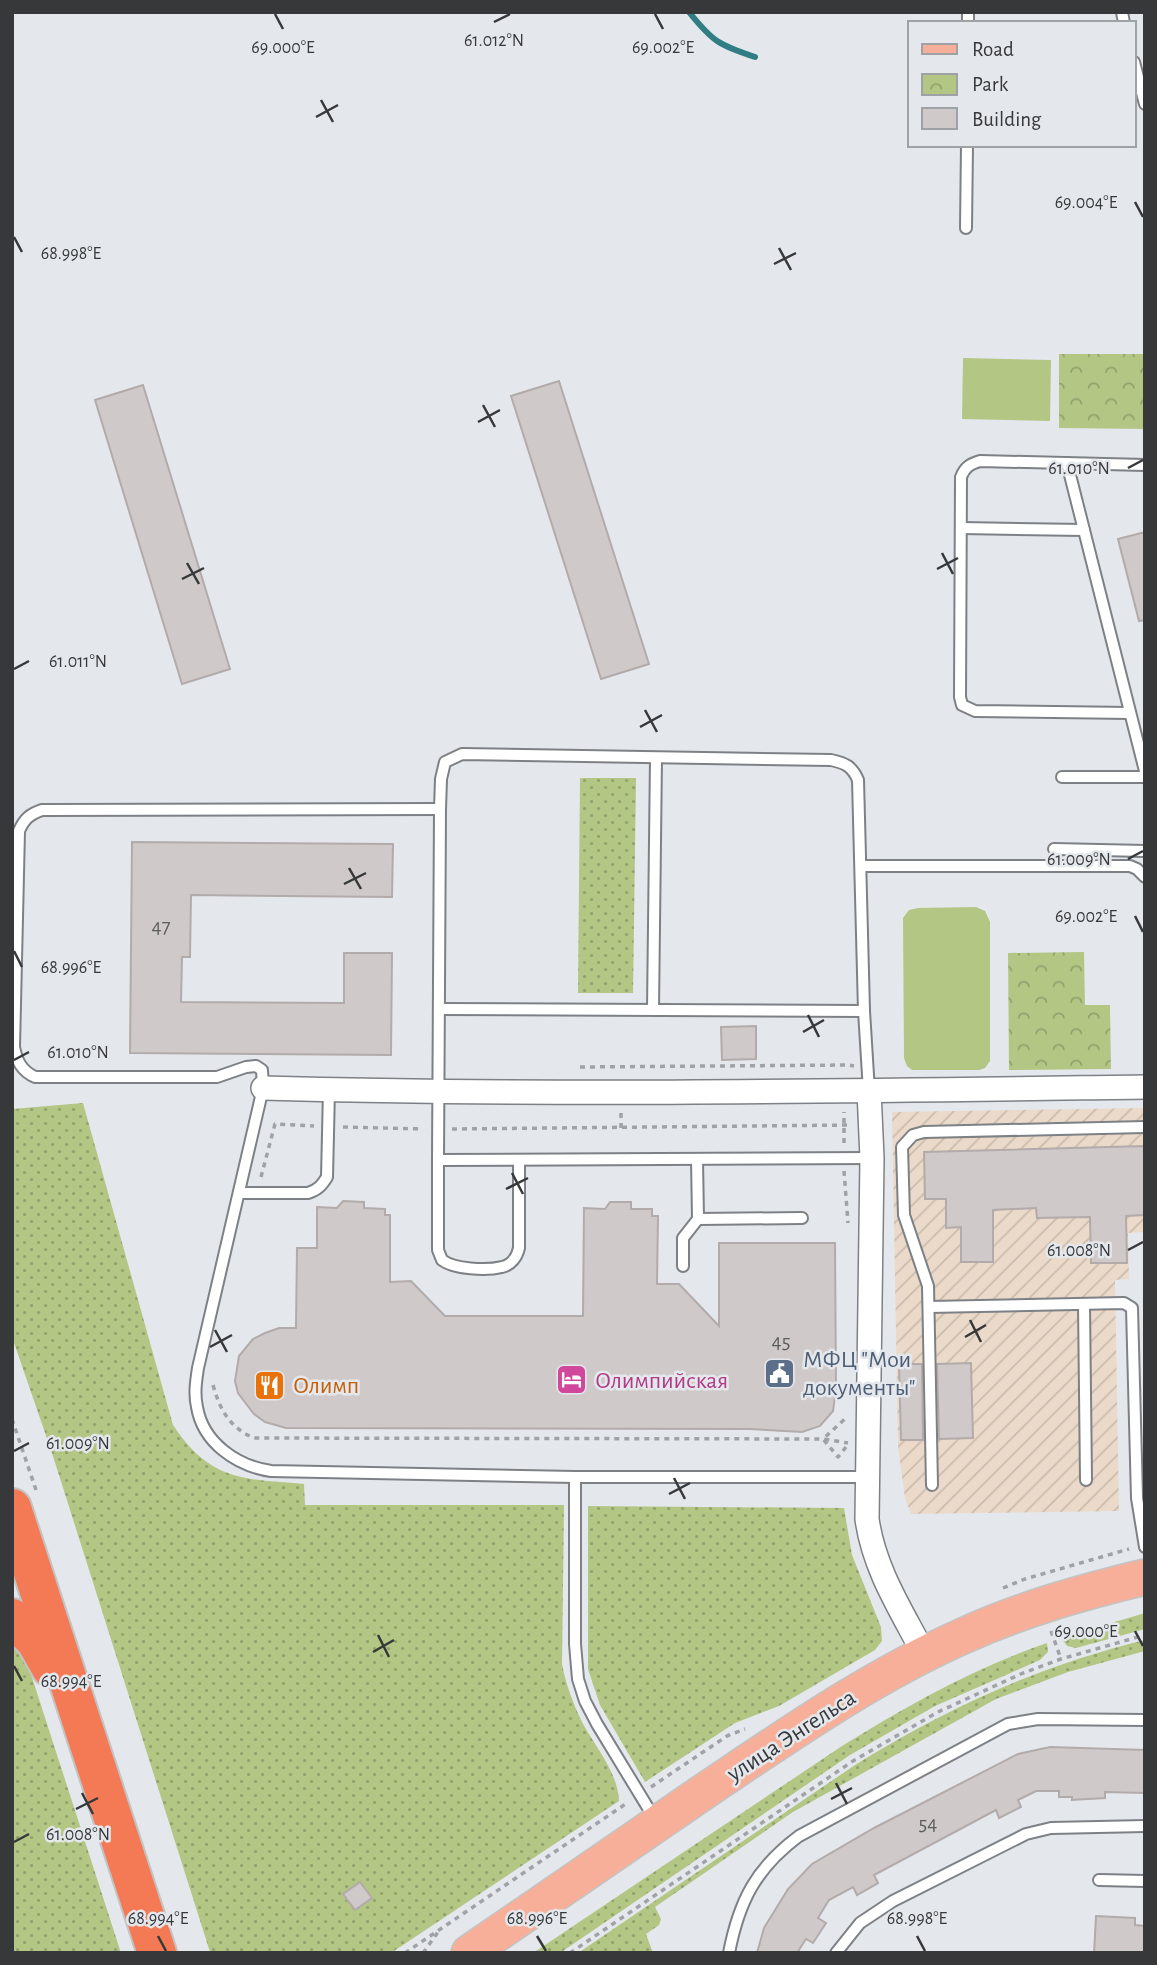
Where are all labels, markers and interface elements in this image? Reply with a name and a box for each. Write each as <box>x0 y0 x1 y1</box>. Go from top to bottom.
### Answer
legend <box>908 21 1136 147</box>
text: 61.012°N <box>464 32 524 50</box>
text: 69.000°E <box>251 39 315 57</box>
text: 69.002°E <box>632 39 694 57</box>
text: Road <box>972 39 1014 60</box>
text: Park <box>972 74 1009 95</box>
text: Building <box>972 109 1042 130</box>
text: 69.004°E <box>1055 194 1118 212</box>
text: 68.998°E <box>41 245 102 263</box>
text: 61.010°N <box>1048 460 1110 478</box>
text: 61.011°N <box>49 653 107 671</box>
text: 61.009°N <box>1047 851 1111 869</box>
text: 69.002°E <box>1055 908 1117 926</box>
house number: 47 <box>152 916 171 937</box>
text: 68.996°E <box>41 959 102 977</box>
text: 61.010°N <box>47 1044 109 1062</box>
text: 61.008°N <box>1047 1242 1111 1260</box>
house number: 45 <box>772 1331 790 1352</box>
place label: МФЦ "Мои документы" <box>803 1348 916 1400</box>
public building icon: МФЦ "Мои документы" <box>763 1356 797 1390</box>
hotel icon: Олимпийская <box>555 1363 589 1397</box>
restaurant icon: Олимп <box>253 1368 287 1402</box>
place label: Олимпийская <box>595 1369 728 1393</box>
place label: Олимп <box>293 1374 359 1398</box>
text: 61.009°N <box>46 1435 110 1453</box>
text: 69.000°E <box>1054 1623 1118 1641</box>
text: 68.994°E <box>41 1673 102 1691</box>
street label: улица Энгельса <box>722 1685 860 1787</box>
house number: 54 <box>919 1813 937 1834</box>
text: 61.008°N <box>46 1826 110 1844</box>
text: 68.994°E <box>128 1910 189 1928</box>
text: 68.996°E <box>507 1910 568 1928</box>
text: 68.998°E <box>887 1910 948 1928</box>

